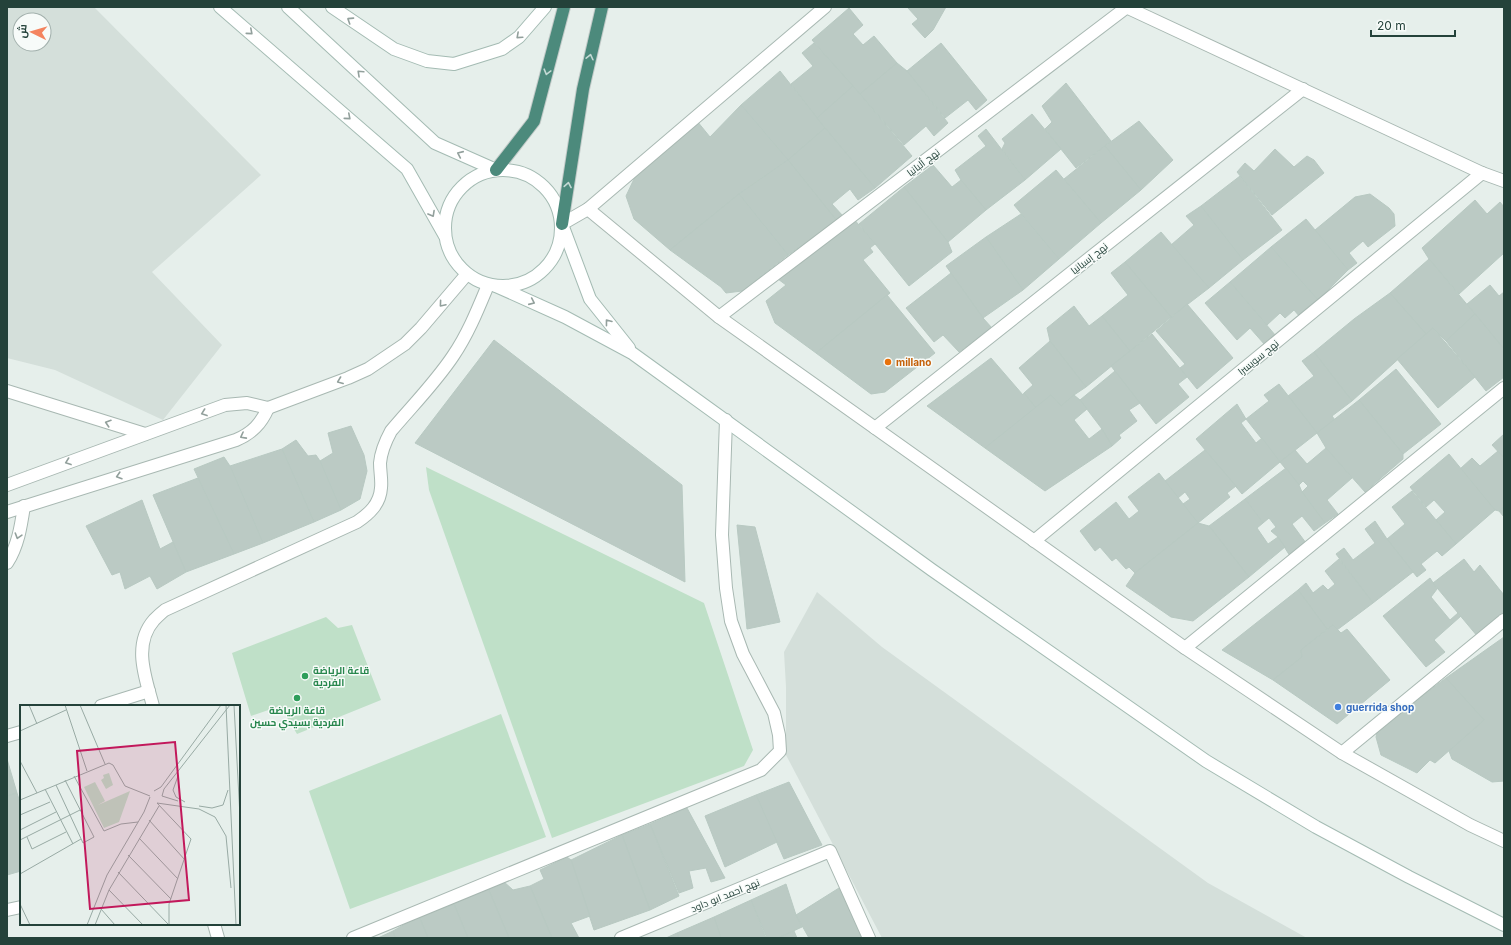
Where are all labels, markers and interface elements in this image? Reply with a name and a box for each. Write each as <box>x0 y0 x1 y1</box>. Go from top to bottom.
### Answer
north arrow <box>12 12 52 52</box>
scale bar <box>1371 12 1455 38</box>
one-way arrow <box>347 18 354 25</box>
text: 20 m <box>1377 18 1406 33</box>
text: ش <box>14 23 30 39</box>
one-way arrow <box>245 28 252 35</box>
one-way arrow <box>516 31 524 39</box>
one-way arrow <box>585 54 594 61</box>
one-way arrow <box>543 68 552 75</box>
one-way arrow <box>357 71 365 78</box>
one-way arrow <box>343 113 351 120</box>
street label: نهج ألبانيا <box>904 146 942 179</box>
one-way arrow <box>457 151 465 159</box>
one-way arrow <box>564 182 572 188</box>
one-way arrow <box>428 210 435 217</box>
street label: نهج إسبانيا <box>1068 240 1111 277</box>
one-way arrow <box>527 297 535 305</box>
one-way arrow <box>440 299 447 306</box>
one-way arrow <box>606 319 613 326</box>
street label: نهج سويسرا <box>1235 337 1282 378</box>
place label: millano <box>896 356 931 368</box>
marker: millano <box>883 357 893 367</box>
one-way arrow <box>337 376 344 384</box>
one-way arrow <box>200 408 207 416</box>
one-way arrow <box>104 419 111 427</box>
one-way arrow <box>240 432 247 439</box>
one-way arrow <box>65 458 72 466</box>
one-way arrow <box>116 472 123 480</box>
one-way arrow <box>14 532 23 539</box>
place label: قاعة الرياضة الفردية <box>313 664 369 689</box>
marker: قاعة الرياضة الفردية <box>300 671 310 681</box>
marker: قاعة الرياضة الفردية بسيدي حسين <box>292 693 302 703</box>
place label: guerrida shop <box>1346 701 1414 714</box>
marker: guerrida shop <box>1333 702 1343 712</box>
place label: قاعة الرياضة الفردية بسيدي حسين <box>250 704 344 731</box>
inset map <box>20 705 240 925</box>
street label: نهج احمد ابو داود <box>689 876 762 915</box>

